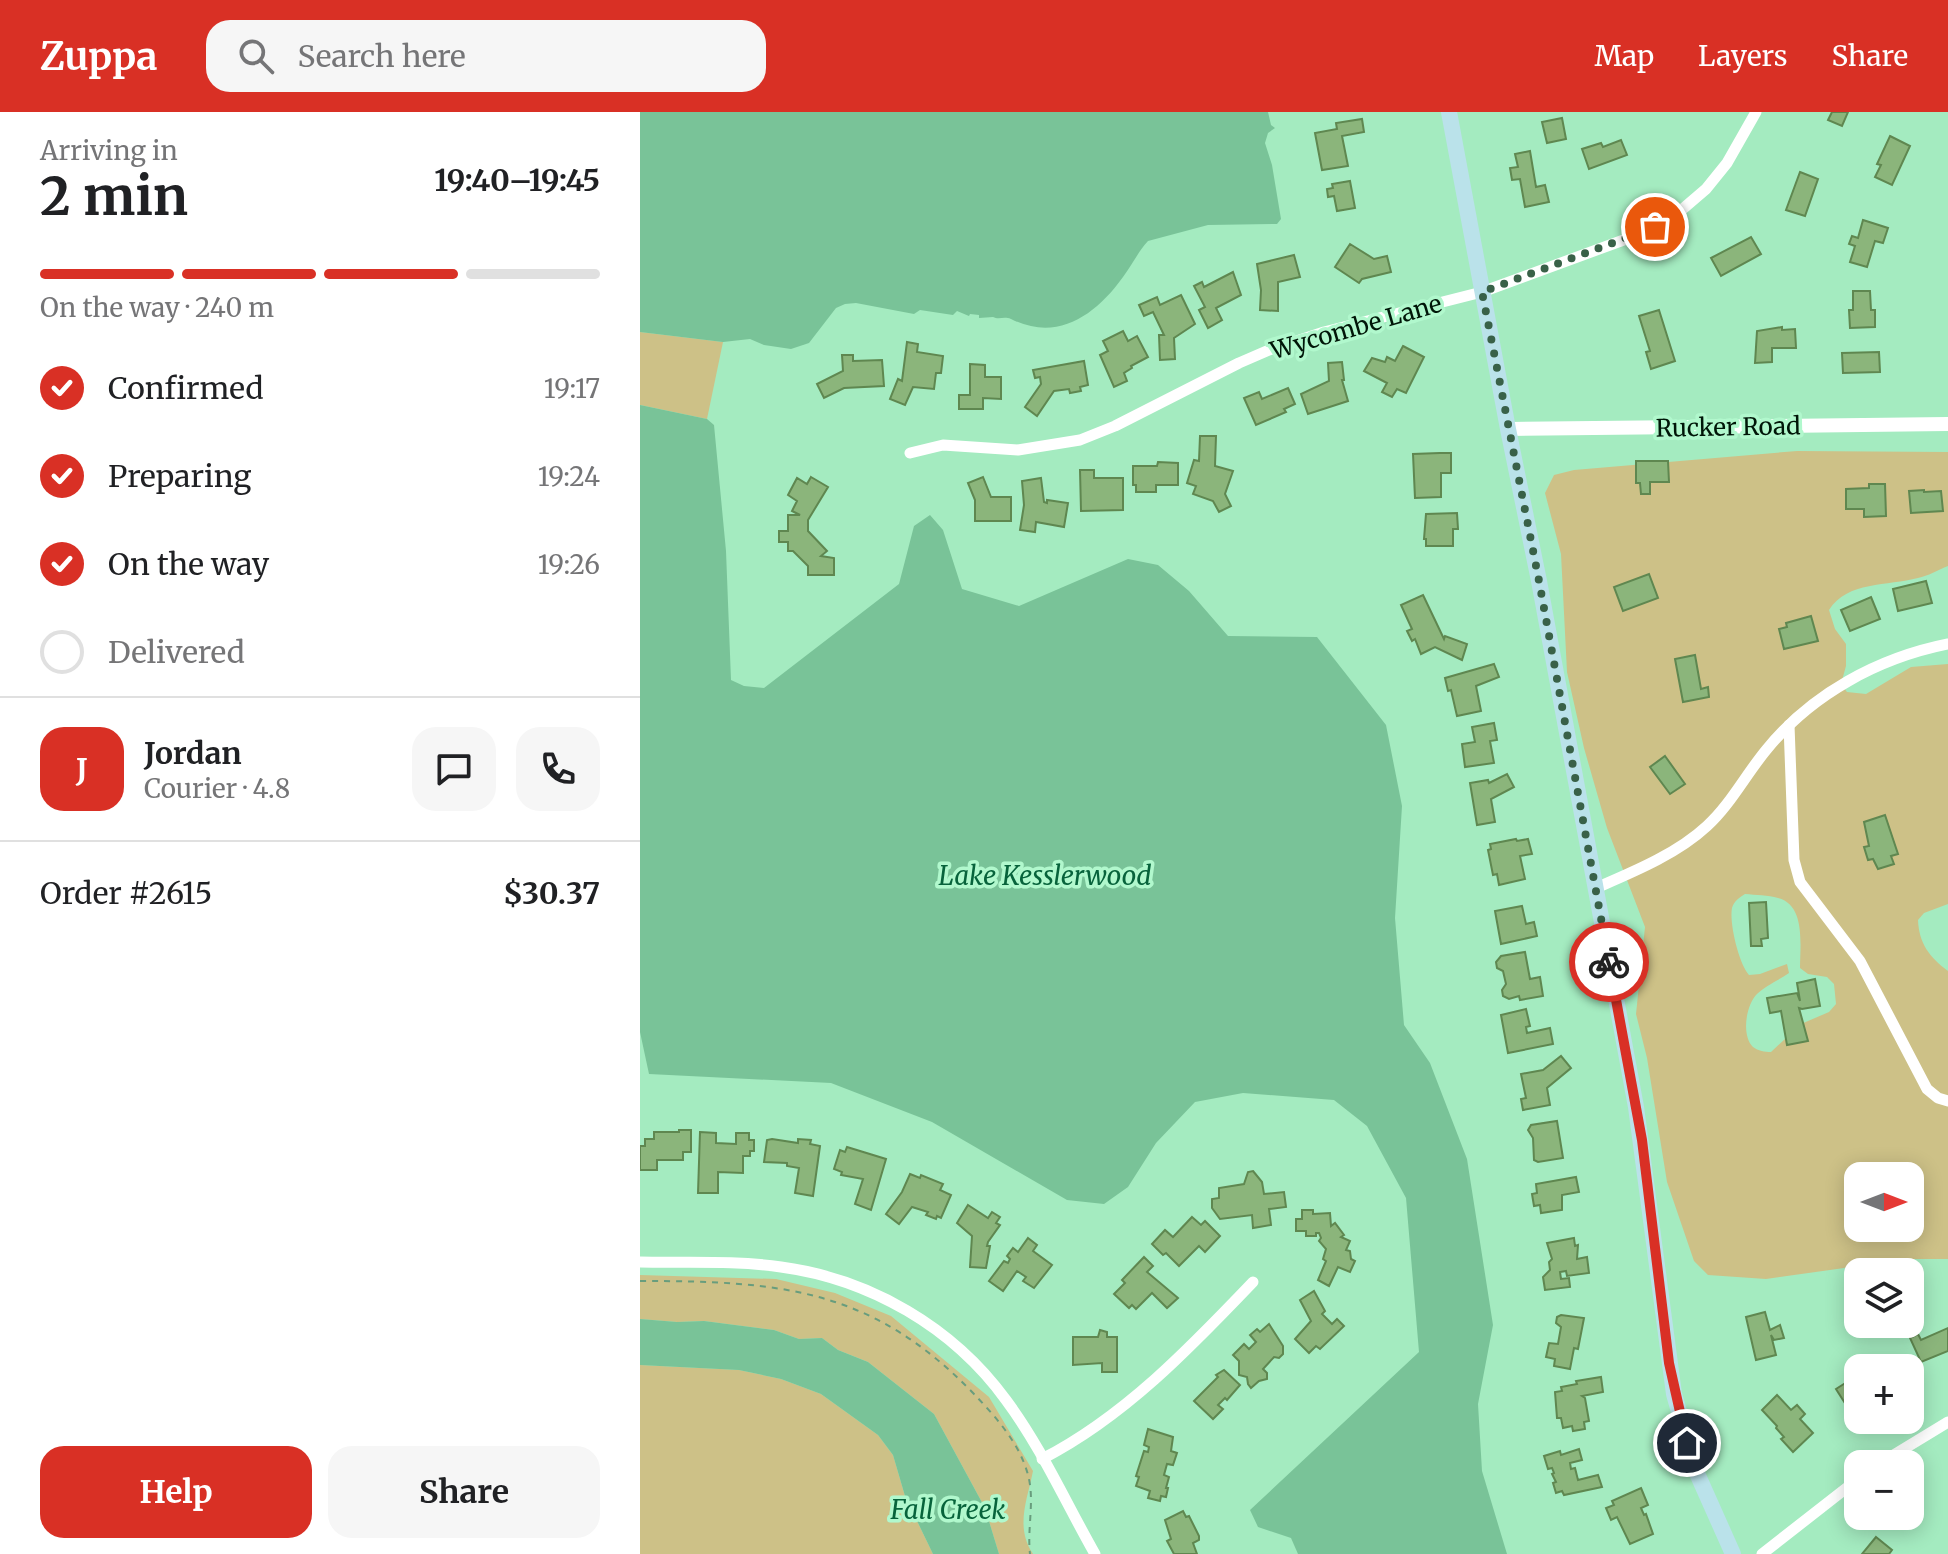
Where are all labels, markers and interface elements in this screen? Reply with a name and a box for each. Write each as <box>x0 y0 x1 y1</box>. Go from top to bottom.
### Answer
search box <box>206 20 766 92</box>
text: Zuppa <box>40 33 158 80</box>
icon: search <box>234 34 278 78</box>
text: Search here <box>298 37 466 75</box>
text: Map <box>1594 38 1654 74</box>
text: Layers <box>1698 38 1787 74</box>
text: Share <box>1831 38 1908 74</box>
text: Arriving in <box>40 134 178 167</box>
text: 19:40–19:45 <box>434 161 600 199</box>
text: 2 min <box>40 164 188 229</box>
pin <box>1621 193 1689 261</box>
icon: bag <box>1633 205 1677 249</box>
street label: Wycombe Lane <box>1266 288 1445 367</box>
text: On the way · 240 m <box>40 291 274 324</box>
icon: check <box>40 366 84 410</box>
text: Confirmed <box>108 369 263 407</box>
text: 19:17 <box>544 372 600 405</box>
street label: Rucker Road <box>1655 410 1801 444</box>
icon: check <box>40 454 84 498</box>
text: Preparing <box>108 457 251 495</box>
text: 19:24 <box>538 460 600 493</box>
icon: check <box>40 542 84 586</box>
text: On the way <box>108 545 269 583</box>
text: 19:26 <box>538 548 600 581</box>
text: Delivered <box>108 633 245 671</box>
button: chat <box>412 727 496 811</box>
button: phone <box>516 727 600 811</box>
text: Jordan <box>144 734 242 772</box>
text: J <box>76 750 88 788</box>
text: Courier · 4.8 <box>144 772 290 805</box>
water label: Lake Kesslerwood <box>939 859 1151 892</box>
text: Order #2615 <box>40 874 212 912</box>
text: $30.37 <box>503 874 600 912</box>
courier <box>1569 922 1649 1002</box>
icon: bike <box>1587 940 1631 984</box>
north arrow <box>1844 1162 1924 1242</box>
map controls <box>1844 1162 1924 1530</box>
button: layers <box>1844 1258 1924 1338</box>
button: + <box>1844 1354 1924 1434</box>
pin <box>1653 1409 1721 1477</box>
icon: home <box>1665 1421 1709 1465</box>
button: Help <box>40 1446 312 1538</box>
button: Share <box>328 1446 600 1538</box>
button: − <box>1844 1450 1924 1530</box>
water label: Fall Creek <box>890 1493 1005 1526</box>

